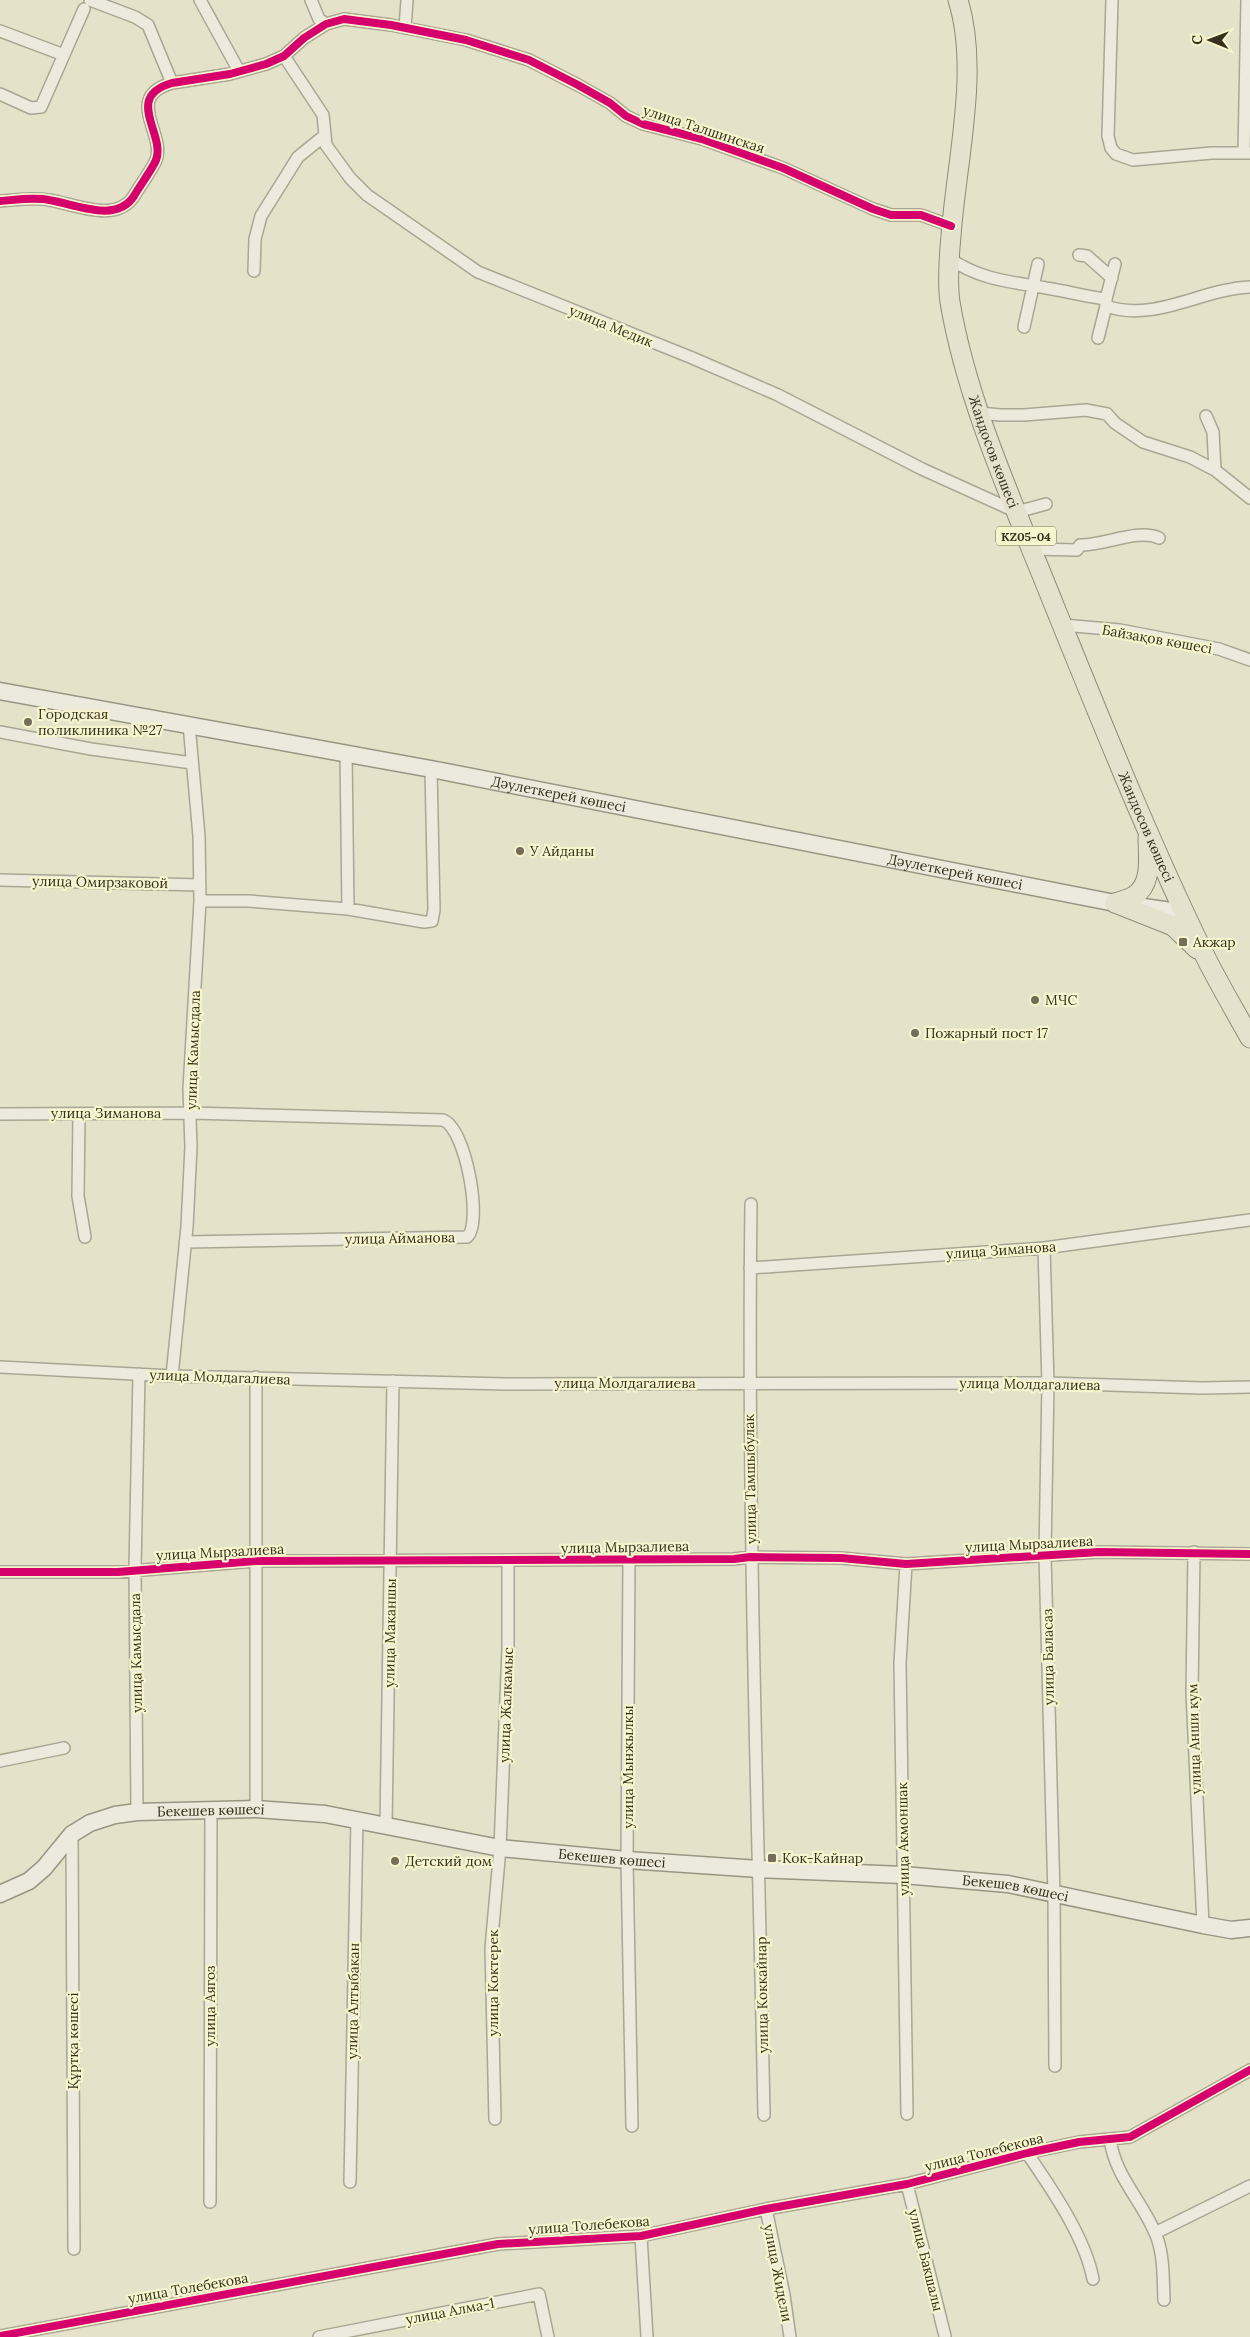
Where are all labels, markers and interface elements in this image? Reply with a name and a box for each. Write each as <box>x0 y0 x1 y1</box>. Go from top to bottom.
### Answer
north arrow <box>1185 15 1235 65</box>
text: С <box>1188 34 1206 45</box>
street label: улица Талшинская <box>641 101 767 157</box>
street label: улица Медик <box>566 301 656 351</box>
street label: Жандосов көшесі <box>965 393 1023 511</box>
road number: KZ05-04 <box>996 526 1056 546</box>
street label: Байзақов көшесі <box>1100 620 1214 658</box>
place label: Городская поликлиника №27 <box>38 705 163 739</box>
marker: Городская поликлиника №27 <box>22 716 34 728</box>
street label: Жандосов көшесі <box>1114 769 1178 885</box>
street label: Дәулеткерей көшесі <box>490 772 628 816</box>
place label: У Айданы <box>529 842 594 860</box>
marker: У Айданы <box>514 845 526 857</box>
street label: Дәулеткерей көшесі <box>886 850 1024 894</box>
street label: улица Омирзаковой <box>32 872 168 892</box>
place label: Акжар <box>1192 933 1236 951</box>
marker: Акжар <box>1177 936 1189 948</box>
street label: улица Камысдала <box>182 990 204 1110</box>
place label: МЧС <box>1045 991 1078 1009</box>
marker: МЧС <box>1029 994 1041 1006</box>
place label: Пожарный пост 17 <box>925 1024 1048 1042</box>
marker: Пожарный пост 17 <box>909 1027 921 1039</box>
street label: улица Зиманова <box>51 1104 161 1122</box>
street label: улица Айманова <box>345 1228 455 1248</box>
street label: улица Зиманова <box>945 1237 1057 1263</box>
street label: улица Молдагалиева <box>149 1366 291 1388</box>
street label: улица Молдагалиева <box>554 1374 696 1392</box>
street label: улица Молдагалиева <box>959 1374 1101 1394</box>
street label: улица Тамшыбулак <box>740 1413 760 1544</box>
street label: улица Мырзалиева <box>964 1532 1094 1556</box>
street label: улица Мырзалиева <box>561 1537 689 1557</box>
street label: улица Мырзалиева <box>155 1540 285 1564</box>
street label: улица Маканшы <box>380 1578 400 1688</box>
street label: улица Камысдала <box>126 1593 146 1713</box>
street label: улица Баласаз <box>1038 1608 1058 1705</box>
street label: улица Жалкамыс <box>495 1647 517 1763</box>
street label: улица Анши кум <box>1183 1683 1205 1795</box>
street label: улица Мынжылкы <box>619 1705 637 1829</box>
street label: улица Акмоншак <box>893 1781 913 1896</box>
street label: Бекешев көшесі <box>157 1800 265 1820</box>
street label: Бекешев көшесі <box>557 1845 666 1872</box>
place label: Кок-Кайнар <box>782 1849 863 1867</box>
place label: Детский дом <box>405 1852 492 1870</box>
marker: Кок-Кайнар <box>766 1852 778 1864</box>
marker: Детский дом <box>389 1855 401 1867</box>
street label: Бекешев көшесі <box>961 1871 1070 1906</box>
street label: улица Коктерек <box>484 1929 502 2037</box>
street label: улица Коккайнар <box>752 1936 772 2054</box>
street label: улица Алтыбакан <box>343 1942 363 2059</box>
street label: улица Аягоз <box>201 1965 219 2047</box>
street label: Құртқа көшесі <box>64 1992 82 2090</box>
street label: улица Толебекова <box>923 2129 1045 2175</box>
street label: улица Бакшалы <box>905 2207 947 2313</box>
street label: улица Толебекова <box>528 2212 650 2238</box>
street label: улица Жидели <box>760 2223 796 2324</box>
street label: улица Толебекова <box>127 2269 249 2307</box>
street label: улица Алма-1 <box>404 2294 496 2328</box>

